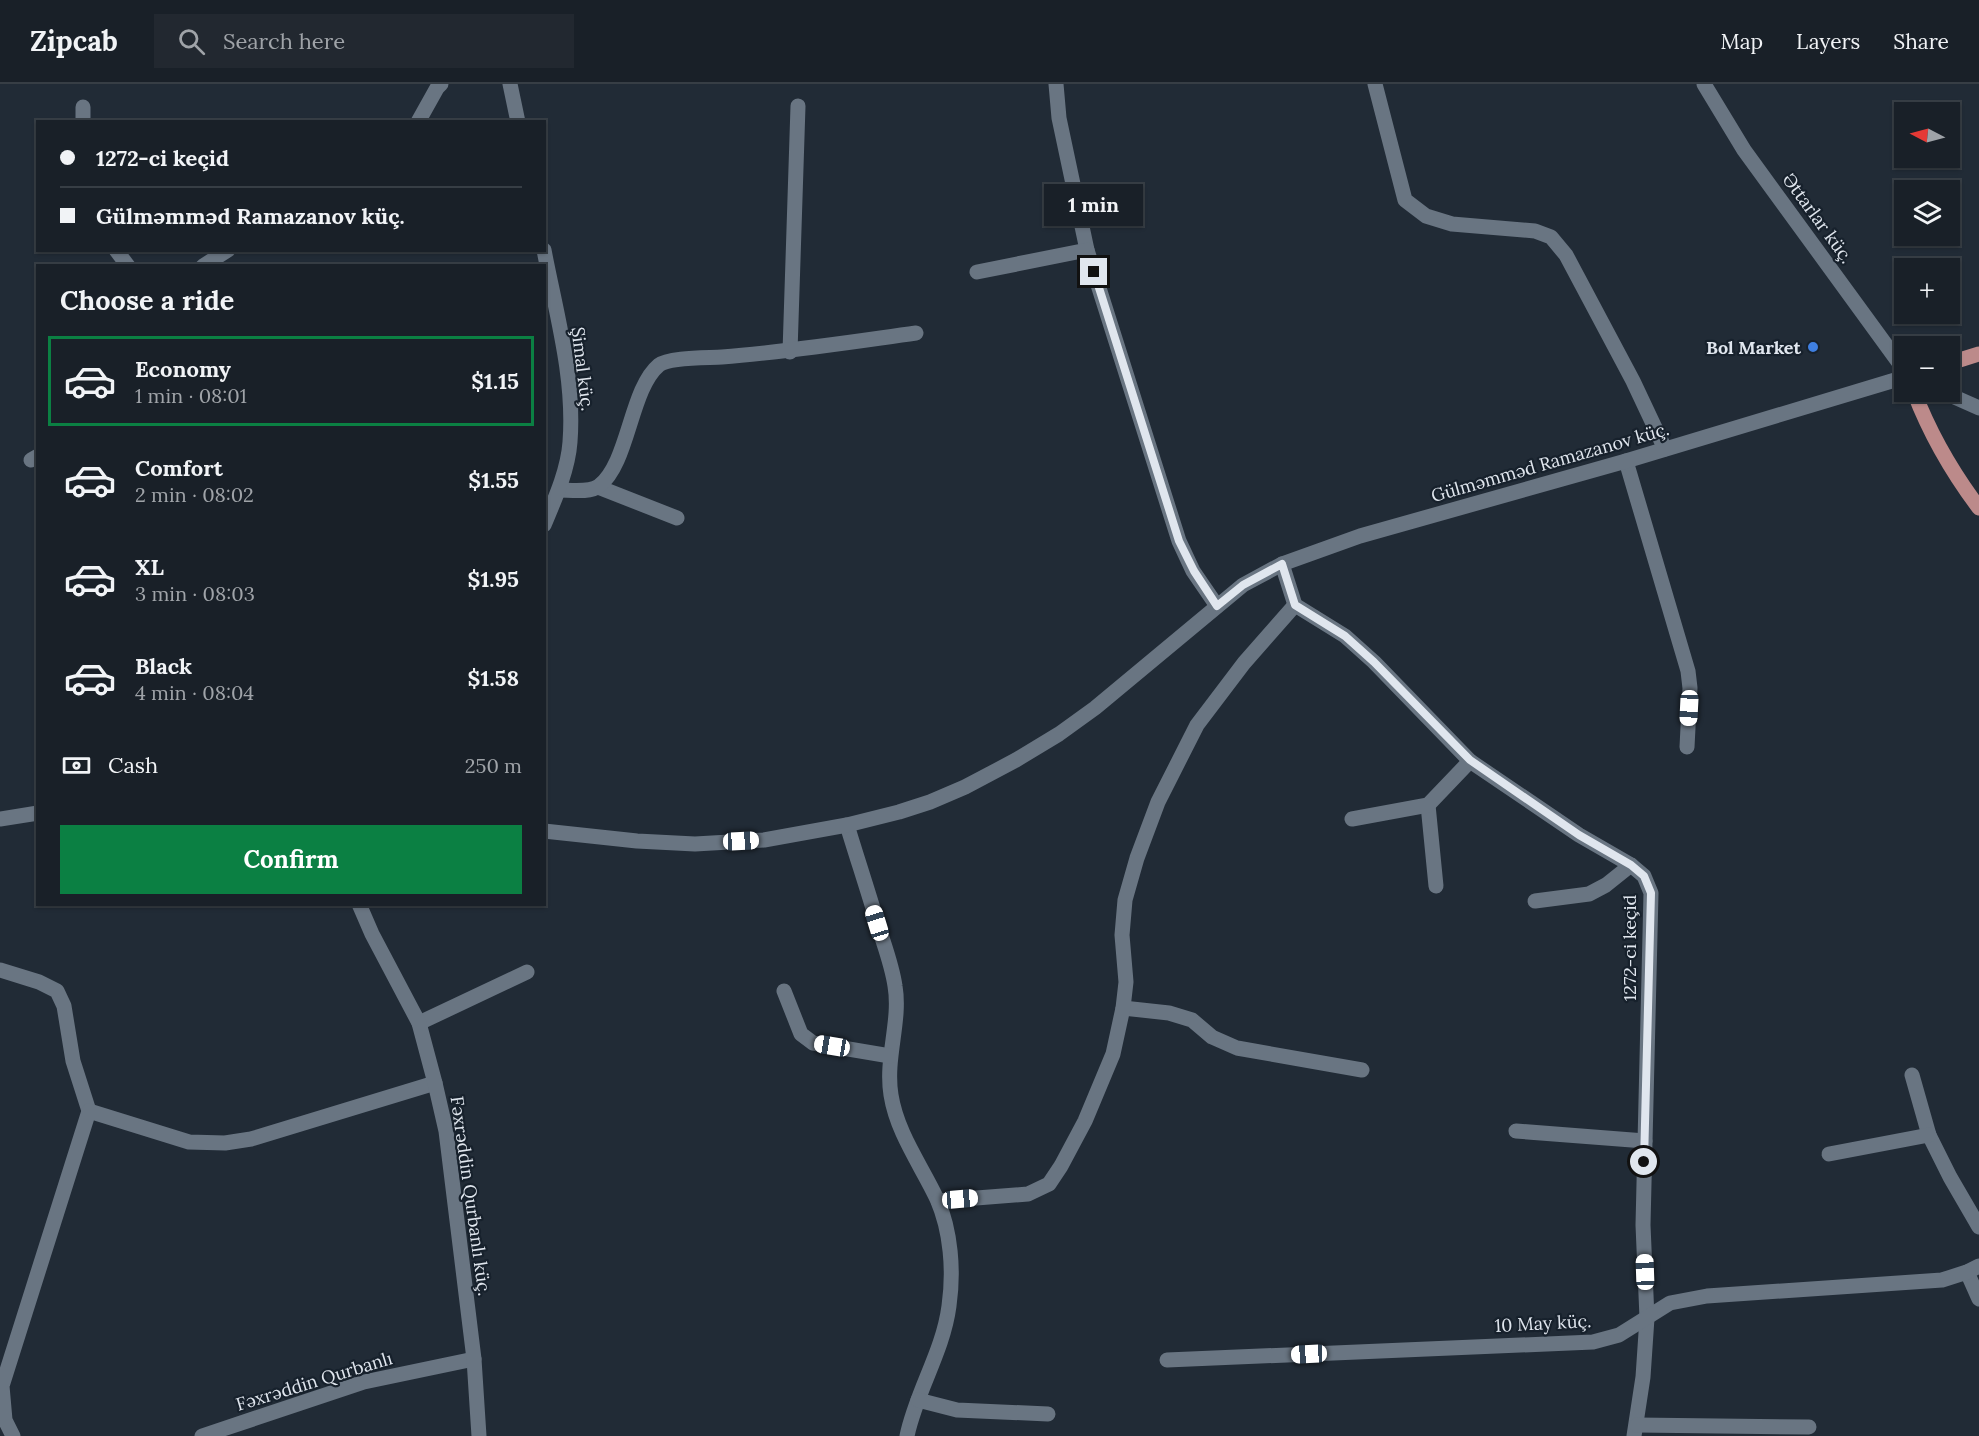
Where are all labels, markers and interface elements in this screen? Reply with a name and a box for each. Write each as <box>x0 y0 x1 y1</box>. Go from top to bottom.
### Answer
search box <box>154 14 574 68</box>
text: Zipcab <box>30 23 118 59</box>
icon: search <box>175 25 208 58</box>
text: Search here <box>223 27 345 55</box>
text: Map <box>1720 28 1763 55</box>
text: Layers <box>1796 28 1860 55</box>
text: Share <box>1893 28 1949 55</box>
north arrow <box>1894 102 1960 168</box>
map controls <box>1894 102 1960 402</box>
text: 1272-ci keçid <box>96 144 229 172</box>
street label: Əttarlar küç. <box>1778 168 1858 268</box>
button: layers <box>1894 180 1960 246</box>
callout: 1 min <box>1044 185 1144 227</box>
text: 1 min <box>1068 192 1119 217</box>
text: Gülməmməd Ramazanov küç. <box>96 202 405 230</box>
route end <box>1080 258 1107 285</box>
button: + <box>1894 258 1960 324</box>
text: Choose a ride <box>60 283 234 317</box>
street label: Şimal küç. <box>566 326 600 412</box>
place label: Bol Market <box>1706 336 1802 359</box>
button: − <box>1894 336 1960 402</box>
marker: Bol Market <box>1806 340 1820 354</box>
icon: car <box>63 354 117 408</box>
text: Economy <box>135 355 231 383</box>
text: $1.15 <box>471 367 519 395</box>
text: 1 min · 08:01 <box>135 383 247 408</box>
street label: Gülməmməd Ramazanov küç. <box>1428 417 1672 507</box>
icon: car <box>63 453 117 507</box>
text: Comfort <box>135 454 223 482</box>
text: $1.55 <box>468 466 519 494</box>
text: 2 min · 08:02 <box>135 482 254 507</box>
icon: car <box>63 552 117 606</box>
text: XL <box>135 553 164 581</box>
text: $1.95 <box>467 565 519 593</box>
text: 3 min · 08:03 <box>135 581 255 606</box>
icon: car <box>63 651 117 705</box>
text: Black <box>135 652 192 680</box>
text: $1.58 <box>468 664 519 692</box>
text: 4 min · 08:04 <box>135 680 254 705</box>
car <box>1679 690 1699 726</box>
icon: cash <box>60 749 93 782</box>
text: Cash <box>108 751 158 779</box>
text: 250 m <box>465 753 522 778</box>
button: Confirm <box>60 825 522 894</box>
car <box>723 831 759 851</box>
street label: 1272-ci keçid <box>1618 894 1641 1001</box>
car <box>863 903 891 943</box>
car <box>813 1034 851 1058</box>
street label: Fəxrəddin Qurbanlı küç. <box>446 1095 496 1297</box>
route start <box>1630 1148 1657 1175</box>
car <box>941 1188 979 1210</box>
car <box>1635 1254 1655 1290</box>
street label: 10 May küç. <box>1494 1309 1592 1337</box>
car <box>1291 1344 1327 1364</box>
street label: Fəxrəddin Qurbanlı <box>233 1346 395 1416</box>

